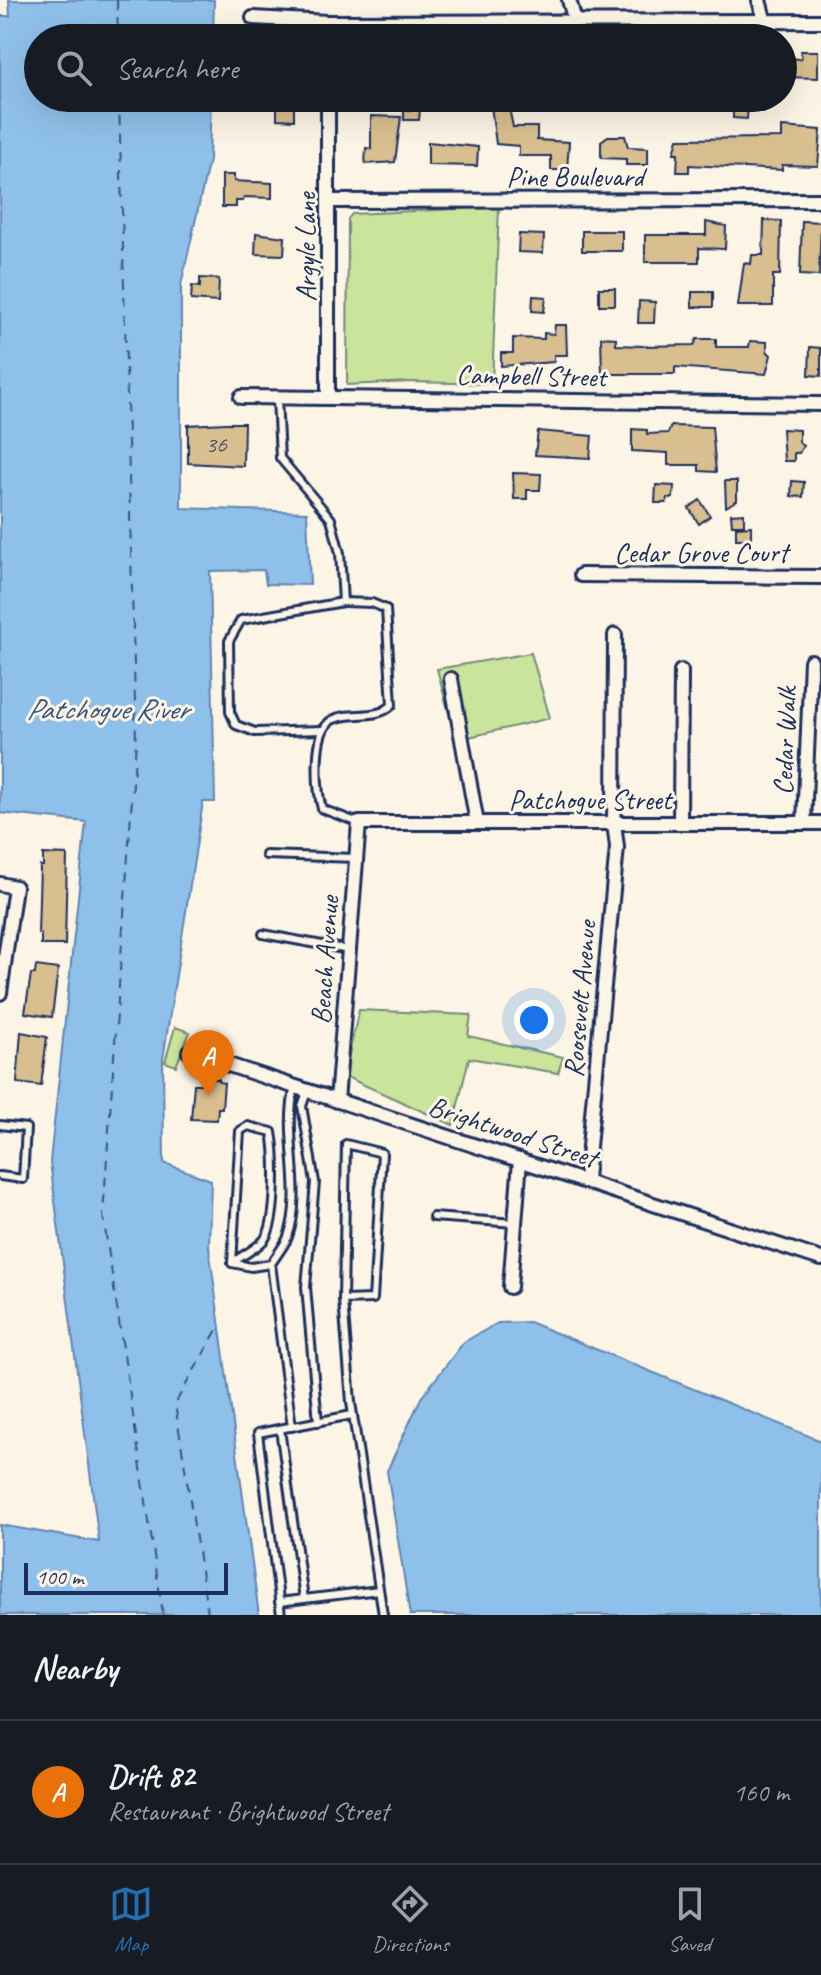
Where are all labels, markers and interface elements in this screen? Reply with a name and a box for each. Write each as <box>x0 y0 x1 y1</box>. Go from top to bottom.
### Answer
search box <box>24 24 797 112</box>
icon: search <box>52 46 96 90</box>
text: Search here <box>116 49 238 87</box>
street label: Pine Boulevard <box>506 159 648 194</box>
street label: Argyle Lane <box>288 191 323 301</box>
street label: Campbell Street <box>456 357 609 394</box>
house number: 36 <box>205 429 228 459</box>
street label: Cedar Grove Court <box>614 535 792 570</box>
street label: Cedar Walk <box>765 684 804 796</box>
water label: Patchogue River <box>26 690 193 728</box>
street label: Patchogue Street <box>509 782 674 817</box>
street label: Beach Avenue <box>303 893 347 1025</box>
street label: Roosevelt Avenue <box>555 918 604 1079</box>
your location <box>514 1000 554 1040</box>
pin: A <box>182 1030 234 1096</box>
street label: Brightwood Street <box>424 1088 605 1176</box>
scale bar <box>24 1559 228 1595</box>
text: 100 m <box>36 1563 83 1591</box>
text: Nearby <box>32 1646 118 1689</box>
text: Drift 82 <box>108 1757 194 1795</box>
text: A <box>51 1776 65 1809</box>
text: 160 m <box>733 1776 789 1809</box>
text: Restaurant · Brightwood Street <box>108 1795 389 1828</box>
tab: Map <box>109 1882 153 1958</box>
tab: Directions <box>372 1882 449 1958</box>
tab: Saved <box>668 1882 712 1958</box>

